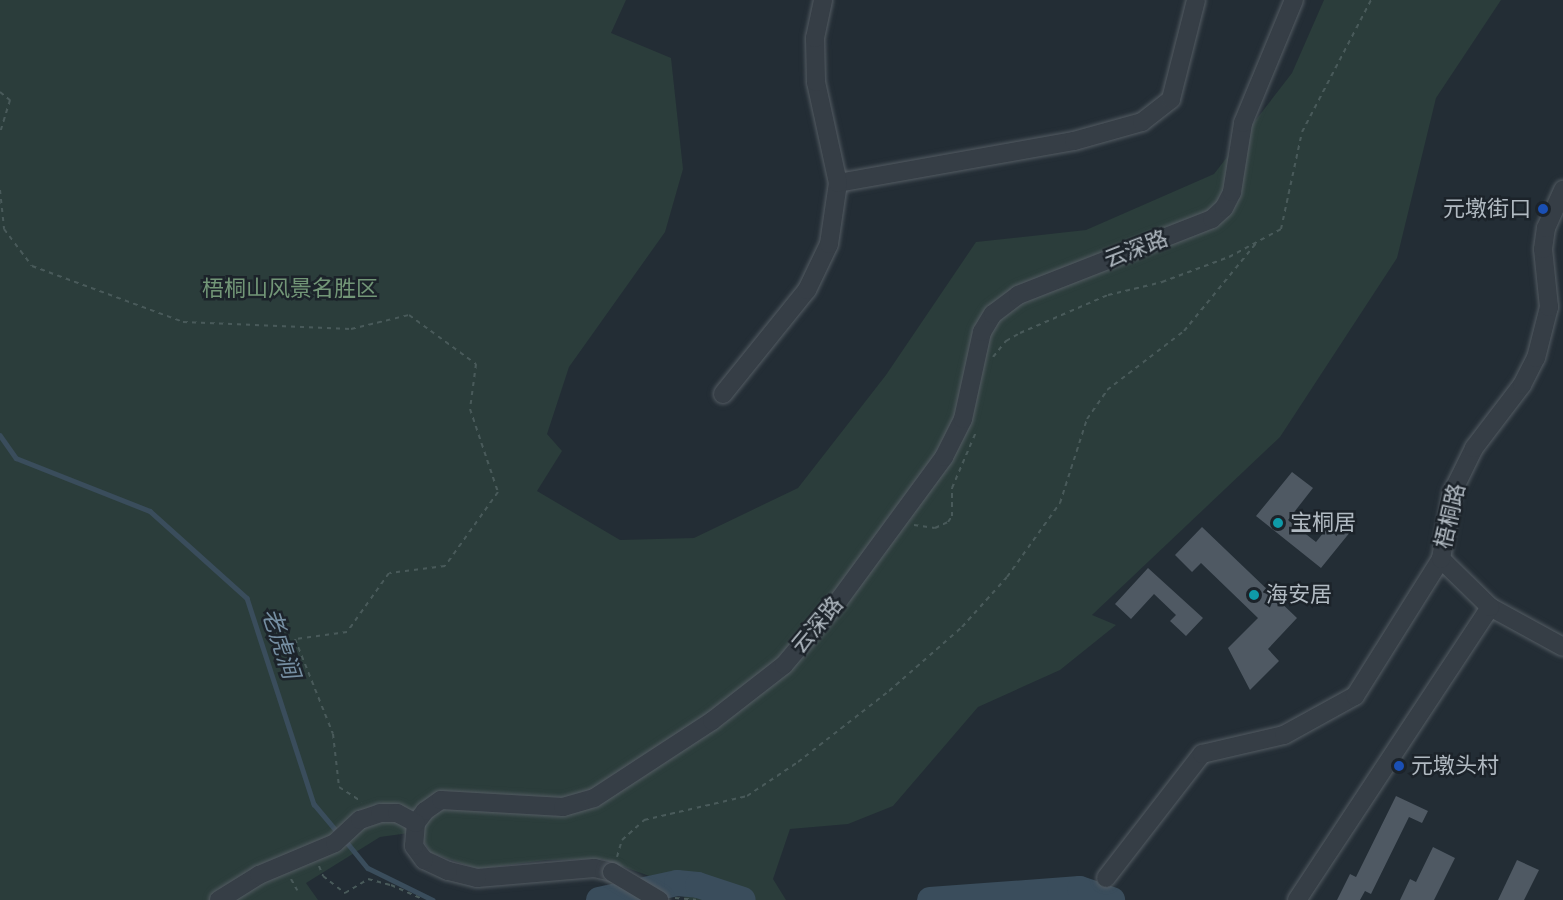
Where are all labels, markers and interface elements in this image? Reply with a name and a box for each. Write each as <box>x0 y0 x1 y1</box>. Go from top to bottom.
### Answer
place label: 元墩街口 <box>1443 196 1531 222</box>
marker: 元墩街口 <box>1536 202 1550 216</box>
street label: 云深路 <box>1100 225 1172 273</box>
park label: 梧桐山风景名胜区 <box>202 276 378 302</box>
street label: 梧桐路 <box>1430 481 1470 551</box>
place label: 宝桐居 <box>1290 510 1356 536</box>
marker: 宝桐居 <box>1271 516 1285 530</box>
place label: 海安居 <box>1266 582 1332 608</box>
marker: 海安居 <box>1247 588 1261 602</box>
street label: 云深路 <box>786 591 848 659</box>
water label: 老虎涧 <box>256 604 306 682</box>
place label: 元墩头村 <box>1411 753 1499 779</box>
marker: 元墩头村 <box>1392 759 1406 773</box>

